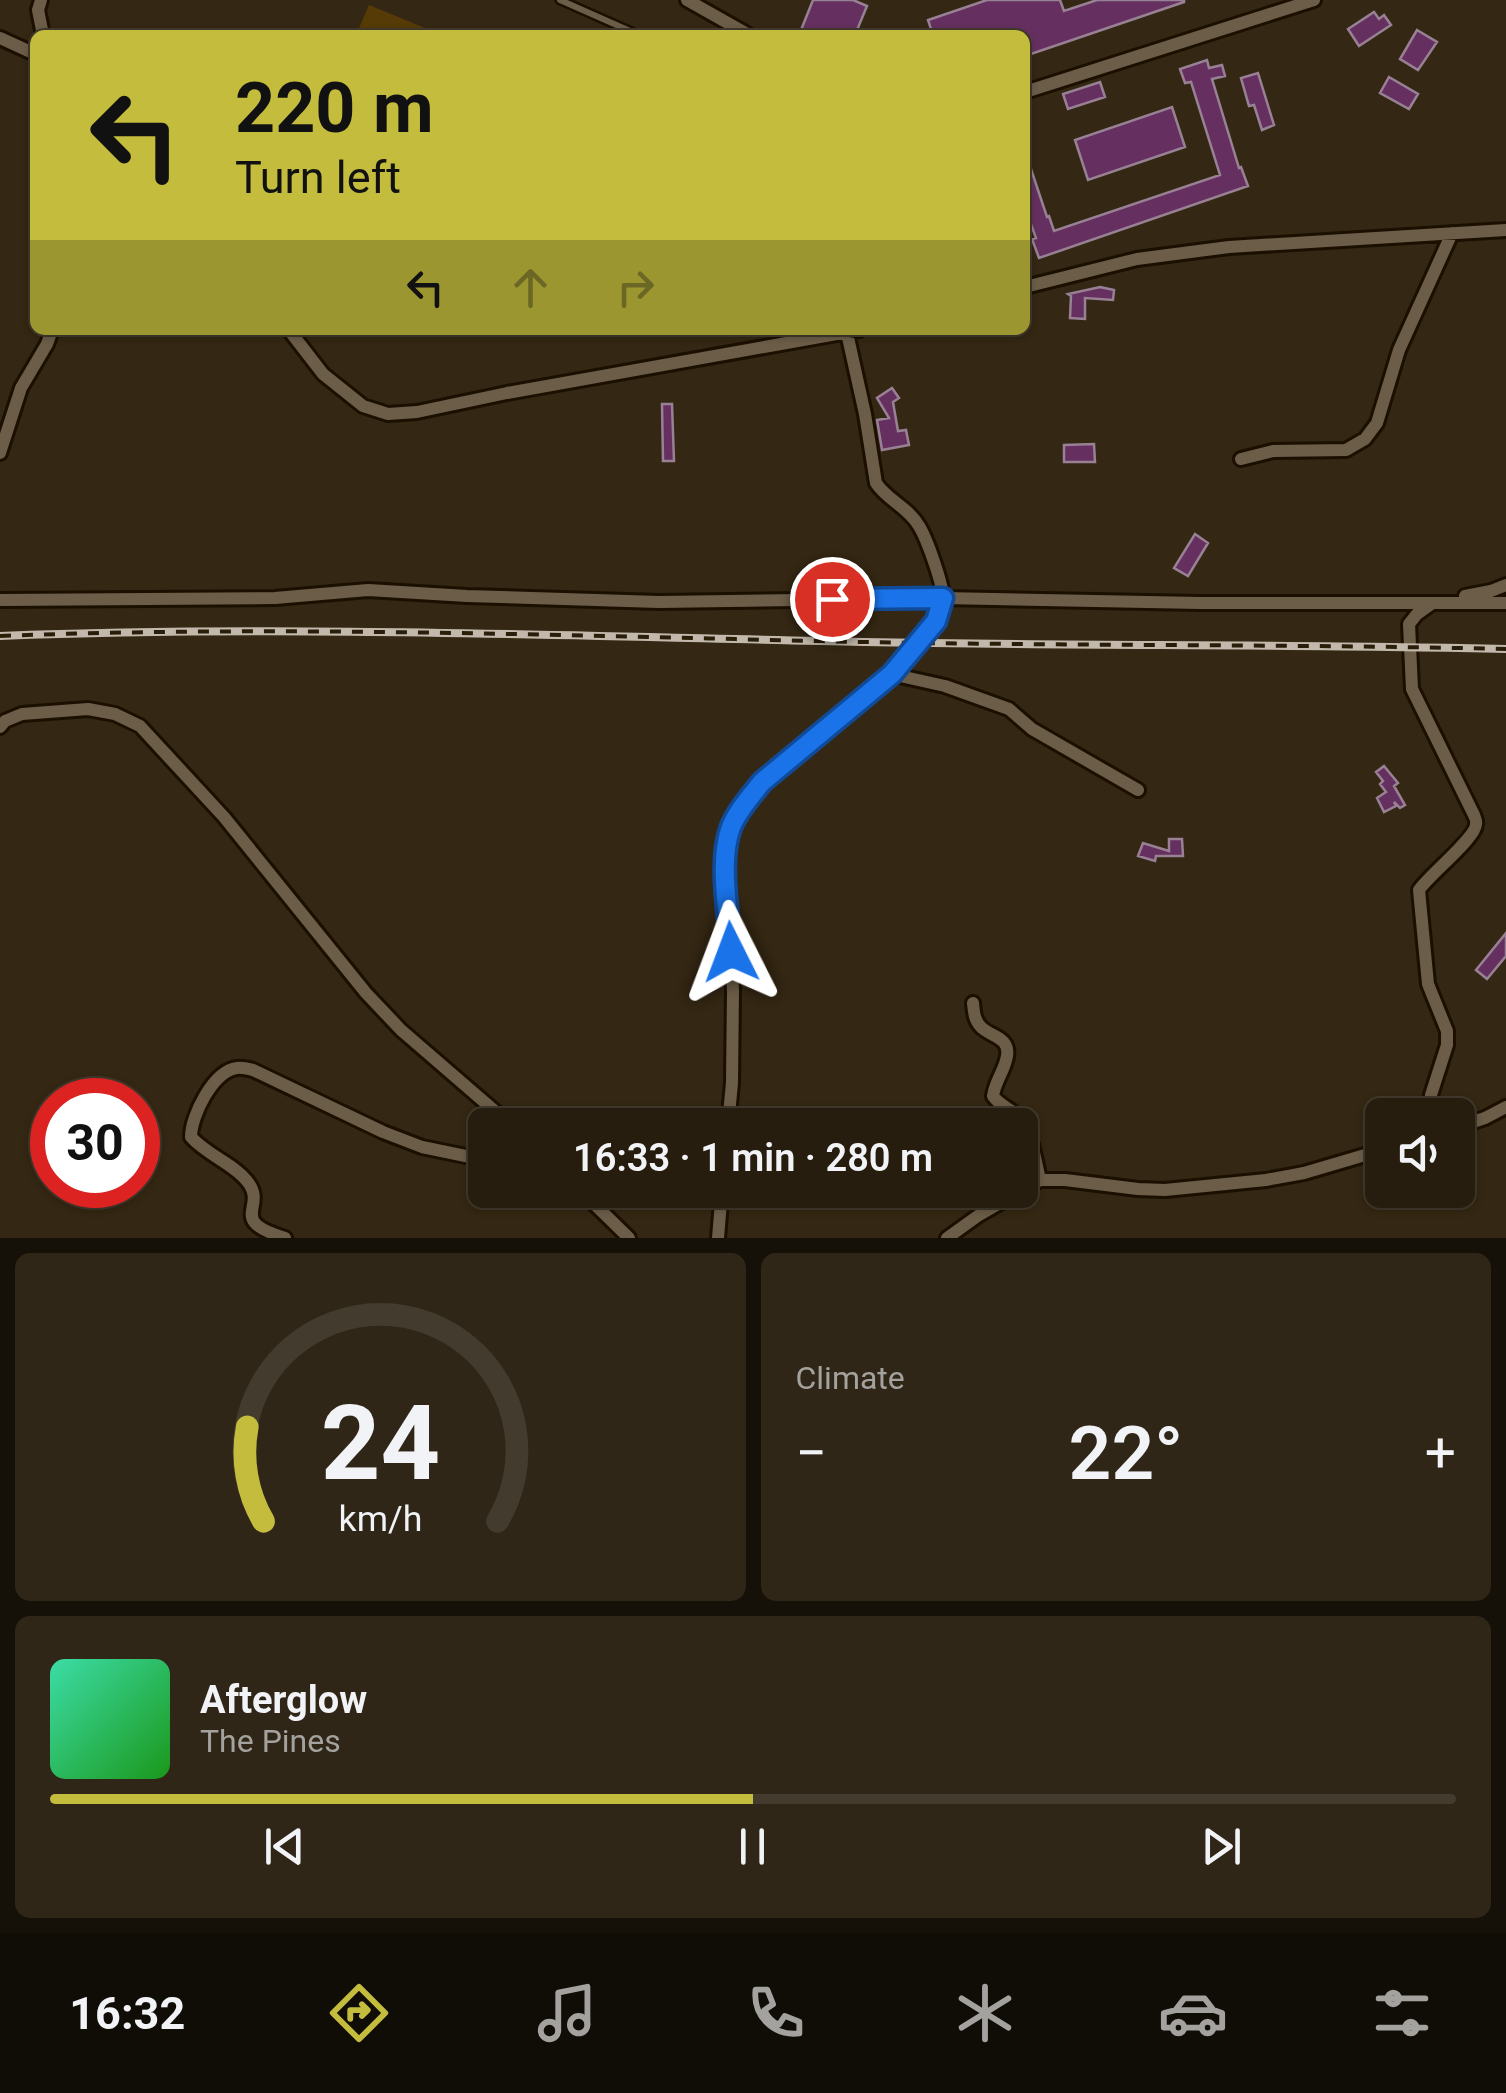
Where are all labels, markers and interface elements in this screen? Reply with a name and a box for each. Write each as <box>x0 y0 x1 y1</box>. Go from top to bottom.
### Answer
text: 220 m <box>235 67 434 149</box>
icon: left <box>70 70 200 200</box>
text: Turn left <box>235 151 401 204</box>
icon: left <box>398 260 453 315</box>
icon: ahead <box>503 260 558 315</box>
icon: right <box>608 260 663 315</box>
pin <box>790 557 875 642</box>
icon: arrive <box>805 572 860 627</box>
position arrow <box>679 900 783 1004</box>
speed limit sign: 30 <box>30 1078 160 1208</box>
map controls <box>1365 1098 1475 1208</box>
button: sound <box>1365 1098 1475 1208</box>
text: 16:33 · 1 min · 280 m <box>573 1136 933 1180</box>
text: Climate <box>796 1359 905 1397</box>
text: 24 <box>321 1383 440 1504</box>
text: 22° <box>1069 1409 1183 1497</box>
text: − <box>796 1421 827 1485</box>
text: + <box>1425 1421 1456 1485</box>
text: km/h <box>338 1498 422 1540</box>
text: Afterglow <box>200 1678 367 1722</box>
text: The Pines <box>200 1722 341 1760</box>
icon: previous <box>257 1819 312 1874</box>
icon: pause <box>725 1819 780 1874</box>
icon: next <box>1194 1819 1249 1874</box>
icon: directions <box>324 1978 394 2048</box>
icon: music <box>532 1978 602 2048</box>
icon: phone <box>741 1978 811 2048</box>
icon: climate <box>950 1978 1020 2048</box>
icon: car <box>1158 1978 1228 2048</box>
icon: filters <box>1367 1978 1437 2048</box>
text: 16:32 <box>69 1987 185 2040</box>

